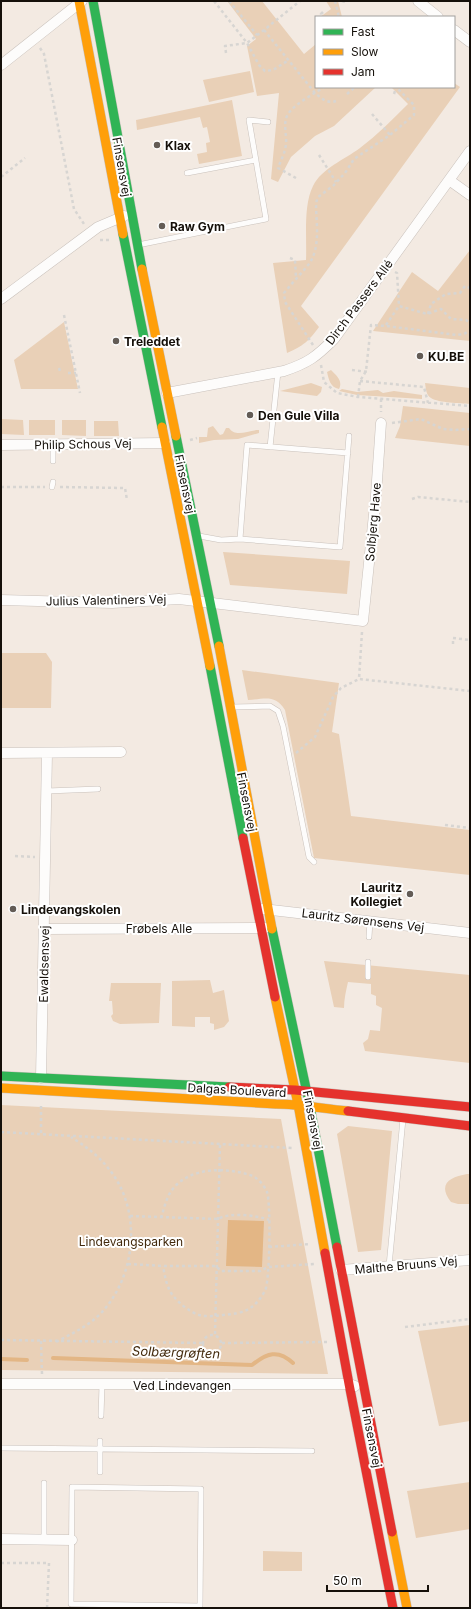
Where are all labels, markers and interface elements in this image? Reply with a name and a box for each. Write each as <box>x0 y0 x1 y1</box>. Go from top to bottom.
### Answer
legend <box>315 16 455 88</box>
text: Fast <box>351 24 375 39</box>
text: Slow <box>351 44 379 59</box>
text: Jam <box>351 64 375 79</box>
street label: Finsensvej <box>109 136 135 198</box>
place label: Klax <box>165 138 191 153</box>
marker: Klax <box>152 140 162 150</box>
place label: Raw Gym <box>170 219 225 234</box>
marker: Raw Gym <box>157 221 167 231</box>
street label: Dirch Passers Allé <box>322 257 396 347</box>
place label: Treleddet <box>124 334 181 349</box>
marker: Treleddet <box>111 336 121 346</box>
place label: KU.BE <box>428 349 464 364</box>
marker: KU.BE <box>415 351 425 361</box>
place label: Den Gule Villa <box>258 408 340 423</box>
marker: Den Gule Villa <box>245 410 255 420</box>
street label: Philip Schous Vej <box>34 436 132 452</box>
street label: Finsensvej <box>171 453 199 515</box>
street label: Solbjerg Have <box>362 482 384 562</box>
street label: Julius Valentiners Vej <box>46 591 167 609</box>
street label: Finsensvej <box>234 771 260 833</box>
place label: Lauritz Kollegiet <box>350 880 403 909</box>
marker: Lauritz Kollegiet <box>405 889 415 899</box>
place label: Lindevangskolen <box>21 902 121 917</box>
marker: Lindevangskolen <box>8 904 18 914</box>
street label: Lauritz Sørensens Vej <box>301 905 425 935</box>
street label: Frøbels Alle <box>126 921 192 936</box>
street label: Ewaldsensvej <box>36 925 52 1003</box>
street label: Dalgas Boulevard <box>187 1080 287 1100</box>
street label: Finsensvej <box>300 1089 326 1151</box>
park label: Lindevangsparken <box>79 1234 183 1249</box>
street label: Malthe Bruuns Vej <box>354 1253 458 1277</box>
water label: Solbærgrøften <box>132 1342 221 1362</box>
street label: Ved Lindevangen <box>133 1378 231 1393</box>
street label: Finsensvej <box>359 1407 385 1469</box>
scale bar <box>327 1567 428 1593</box>
text: 50 m <box>333 1573 362 1588</box>

